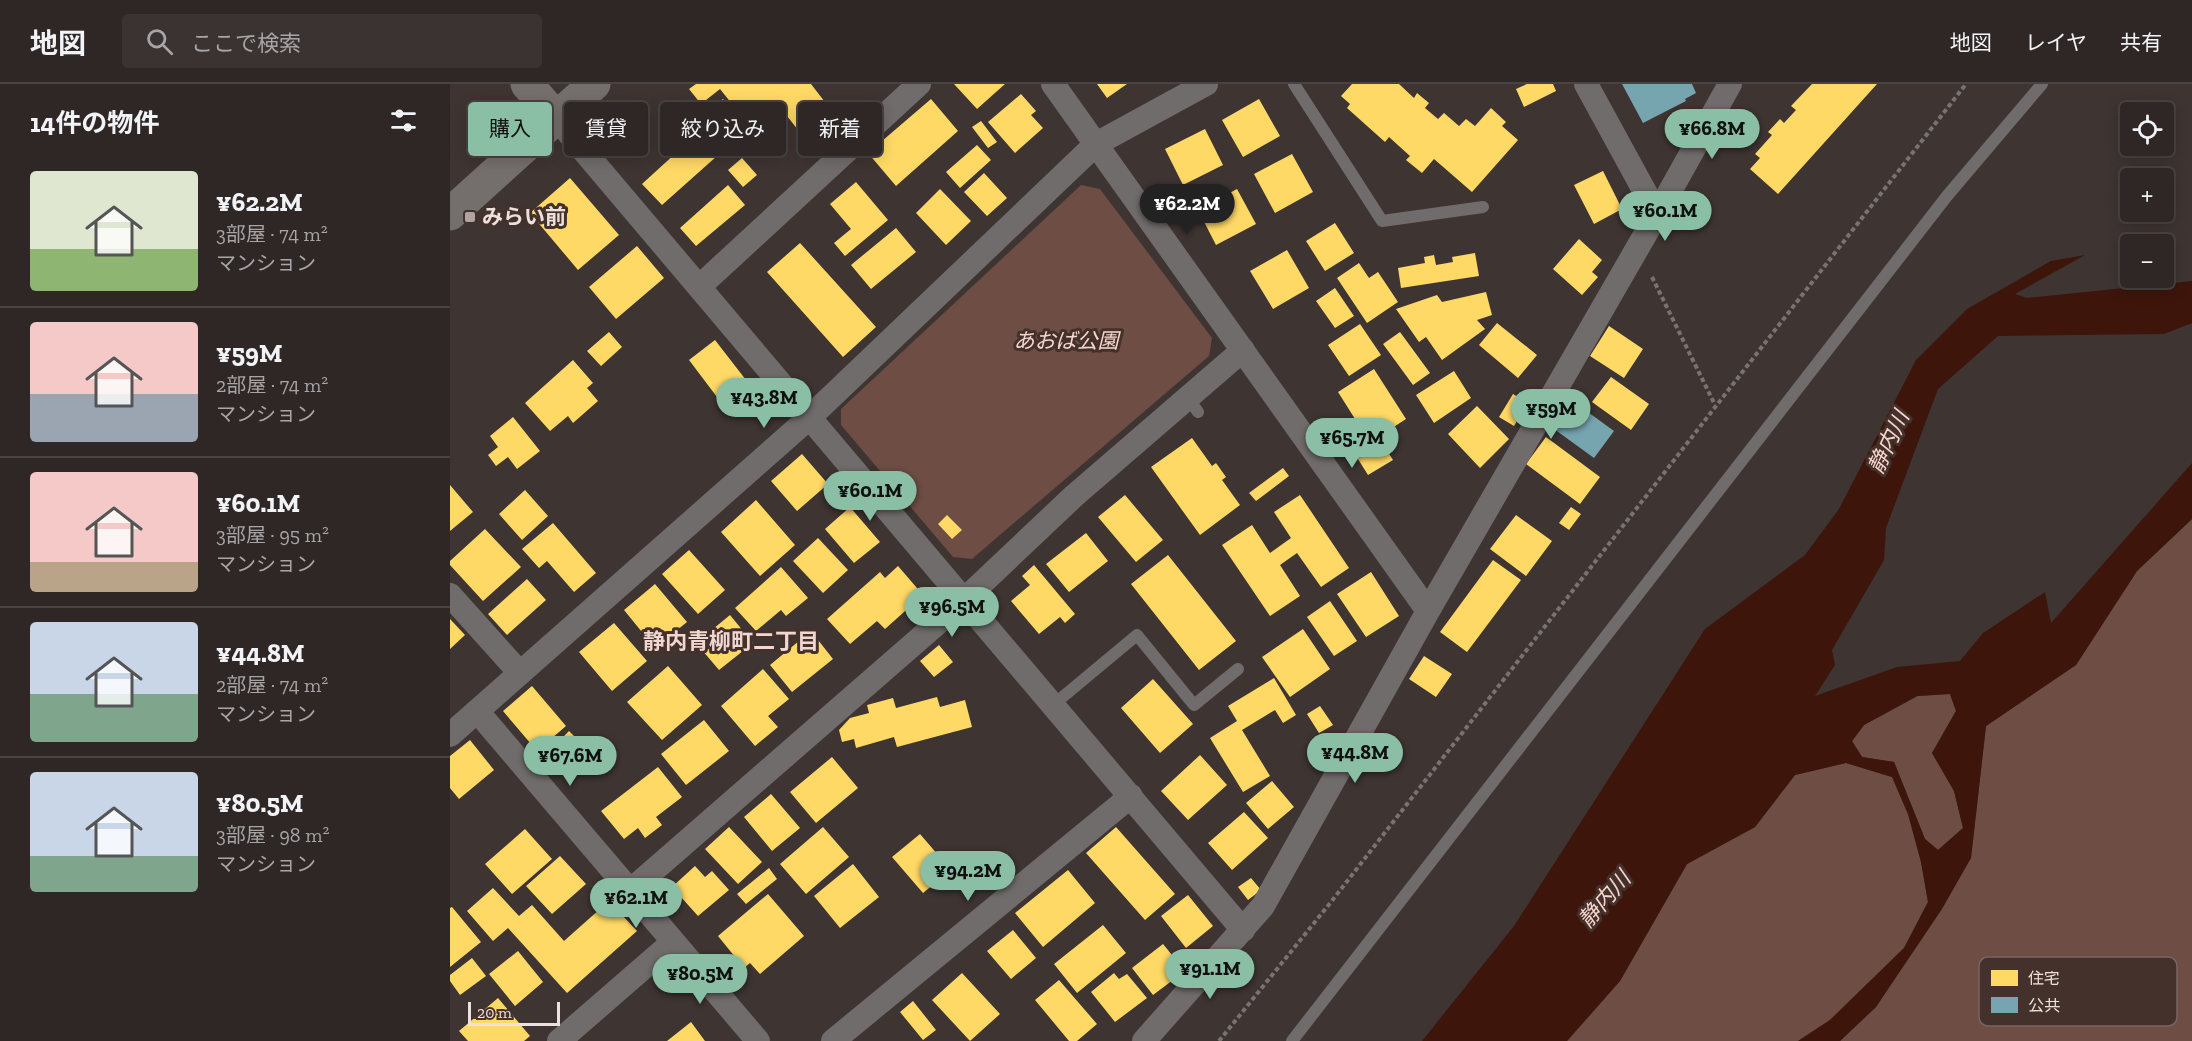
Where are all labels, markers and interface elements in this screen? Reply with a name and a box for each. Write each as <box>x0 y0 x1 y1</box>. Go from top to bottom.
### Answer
search box <box>122 14 542 68</box>
icon: search <box>143 25 176 58</box>
text: 地図 <box>30 27 86 60</box>
text: ここで検索 <box>191 30 301 57</box>
text: 地図 <box>1950 30 1992 55</box>
text: レイヤ <box>2025 30 2087 55</box>
text: 共有 <box>2120 30 2162 55</box>
chip: 購入 <box>468 102 552 156</box>
chip: 賃貸 <box>564 102 648 156</box>
chip: 絞り込み <box>660 102 786 156</box>
chip: 新着 <box>798 102 882 156</box>
map controls <box>2120 102 2174 288</box>
button: locate <box>2120 102 2174 156</box>
icon: filters <box>387 104 420 137</box>
text: 14件の物件 <box>30 107 159 139</box>
pin: ¥66.8M <box>1663 109 1761 160</box>
text: ¥66.8M <box>1679 116 1745 140</box>
button: + <box>2120 168 2174 222</box>
pin: ¥62.2M <box>1138 184 1236 235</box>
text: ¥62.2M <box>216 186 303 218</box>
text: ¥62.2M <box>1154 191 1220 215</box>
pin: ¥60.1M <box>1616 191 1714 242</box>
icon: home <box>78 195 150 267</box>
text: ¥60.1M <box>1633 198 1697 222</box>
place label: みらい前 <box>482 204 566 229</box>
marker: みらい前 <box>463 210 477 224</box>
text: 3部屋 · 74 m² <box>216 222 328 246</box>
button: − <box>2120 234 2174 288</box>
text: マンション <box>216 251 316 275</box>
park label: あおば公園 <box>1014 328 1121 353</box>
text: ¥59M <box>216 337 282 369</box>
icon: home <box>78 346 150 418</box>
text: 2部屋 · 74 m² <box>216 373 328 397</box>
pin: ¥43.8M <box>715 378 813 429</box>
text: ¥43.8M <box>730 385 798 409</box>
pin: ¥59M <box>1515 389 1587 440</box>
text: ¥59M <box>1525 396 1577 420</box>
text: マンション <box>216 402 316 426</box>
water label: 静内川 <box>1862 405 1915 478</box>
pin: ¥65.7M <box>1303 418 1401 469</box>
text: ¥65.7M <box>1320 425 1384 449</box>
pin: ¥60.1M <box>821 471 919 522</box>
text: ¥60.1M <box>838 478 902 502</box>
text: ¥60.1M <box>216 487 300 519</box>
icon: home <box>78 496 150 568</box>
text: 3部屋 · 95 m² <box>216 523 329 547</box>
text: マンション <box>216 552 316 576</box>
pin: ¥96.5M <box>903 587 1001 638</box>
text: ¥96.5M <box>919 594 985 618</box>
district label: 静内青柳町二丁目 <box>643 628 819 655</box>
text: ¥44.8M <box>216 637 304 669</box>
icon: home <box>78 646 150 718</box>
text: 2部屋 · 74 m² <box>216 673 328 697</box>
text: マンション <box>216 702 316 726</box>
pin: ¥44.8M <box>1306 733 1404 784</box>
pin: ¥67.6M <box>521 736 619 787</box>
text: ¥44.8M <box>1321 740 1389 764</box>
text: ¥67.6M <box>538 743 602 767</box>
text: ¥80.5M <box>216 787 303 819</box>
icon: home <box>78 796 150 868</box>
text: 3部屋 · 98 m² <box>216 823 329 847</box>
pin: ¥94.2M <box>919 851 1017 902</box>
text: マンション <box>216 852 316 876</box>
text: ¥94.2M <box>934 858 1002 882</box>
water label: 静内川 <box>1573 864 1638 933</box>
pin: ¥62.1M <box>587 878 685 929</box>
text: ¥62.1M <box>604 885 668 909</box>
pin: ¥91.1M <box>1161 949 1259 1000</box>
pin: ¥80.5M <box>651 954 749 1005</box>
text: ¥91.1M <box>1179 956 1241 980</box>
legend <box>1979 957 2177 1026</box>
text: ¥80.5M <box>666 961 734 985</box>
text: 住宅 <box>2028 969 2060 988</box>
text: 公共 <box>2028 996 2060 1015</box>
scale bar <box>468 999 560 1026</box>
text: 20 m <box>477 1003 512 1022</box>

